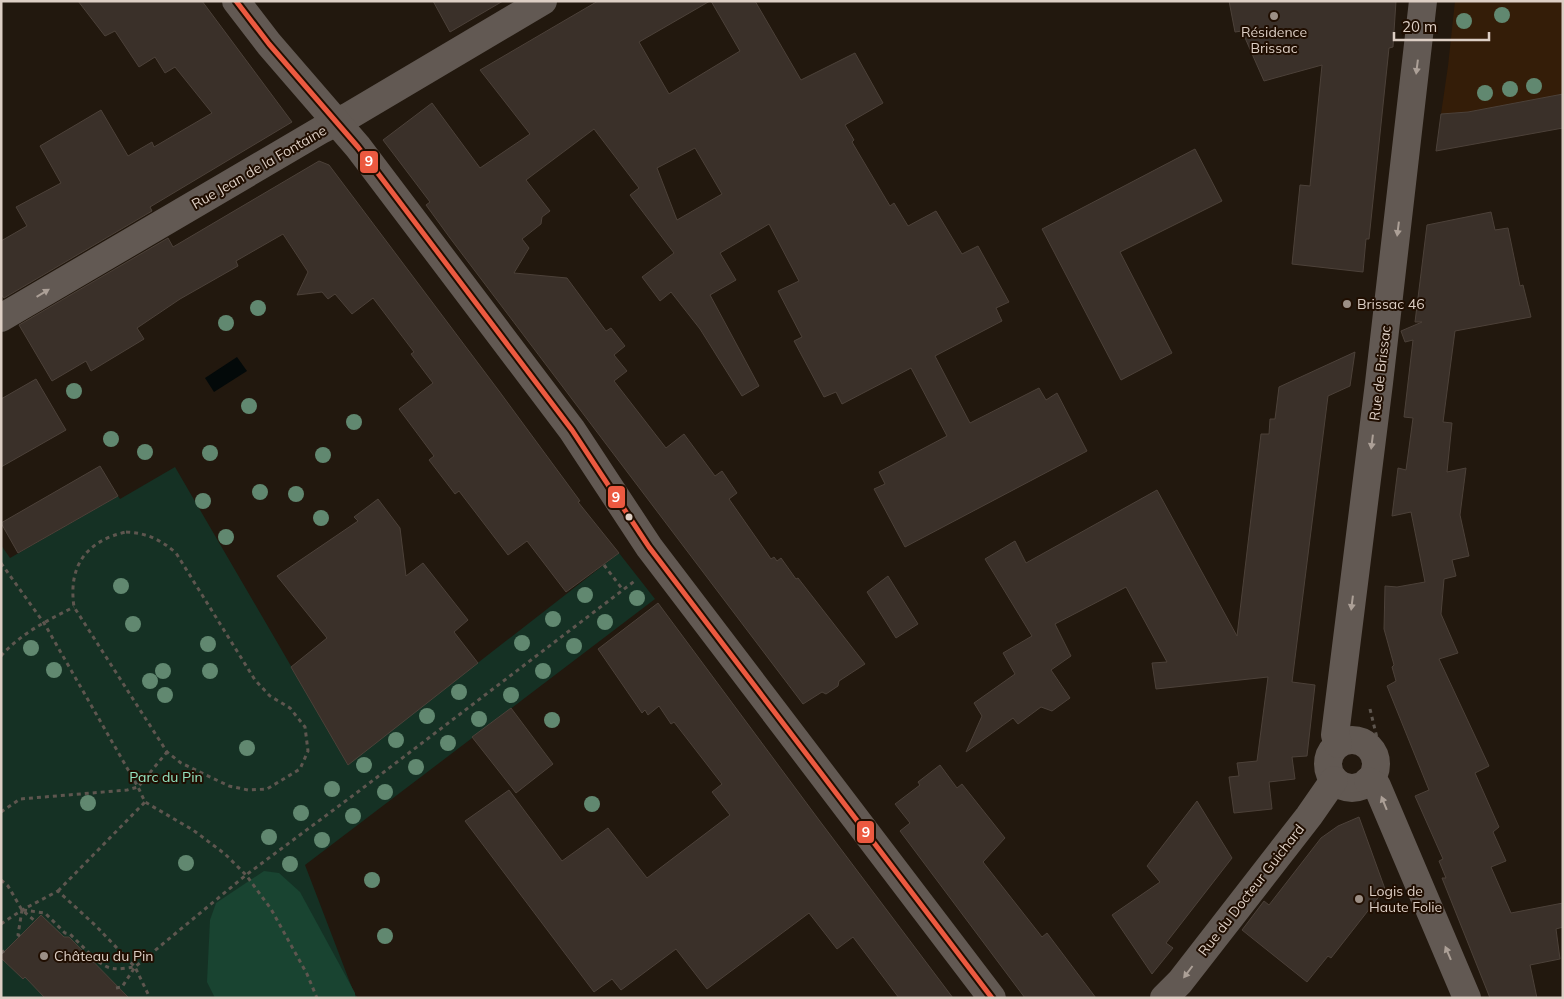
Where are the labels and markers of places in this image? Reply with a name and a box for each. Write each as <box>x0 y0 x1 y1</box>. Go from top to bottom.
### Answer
marker: Résidence Brissac <box>1268 10 1280 22</box>
place label: Résidence Brissac <box>1241 23 1307 57</box>
place label: Brissac 46 <box>1357 295 1425 313</box>
marker: Brissac 46 <box>1341 298 1353 310</box>
unlabelled marker <box>624 512 634 522</box>
place label: Logis de Haute Folie <box>1369 882 1442 916</box>
marker: Logis de Haute Folie <box>1353 893 1365 905</box>
place label: Château du Pin <box>54 947 154 965</box>
marker: Château du Pin <box>38 950 50 962</box>

